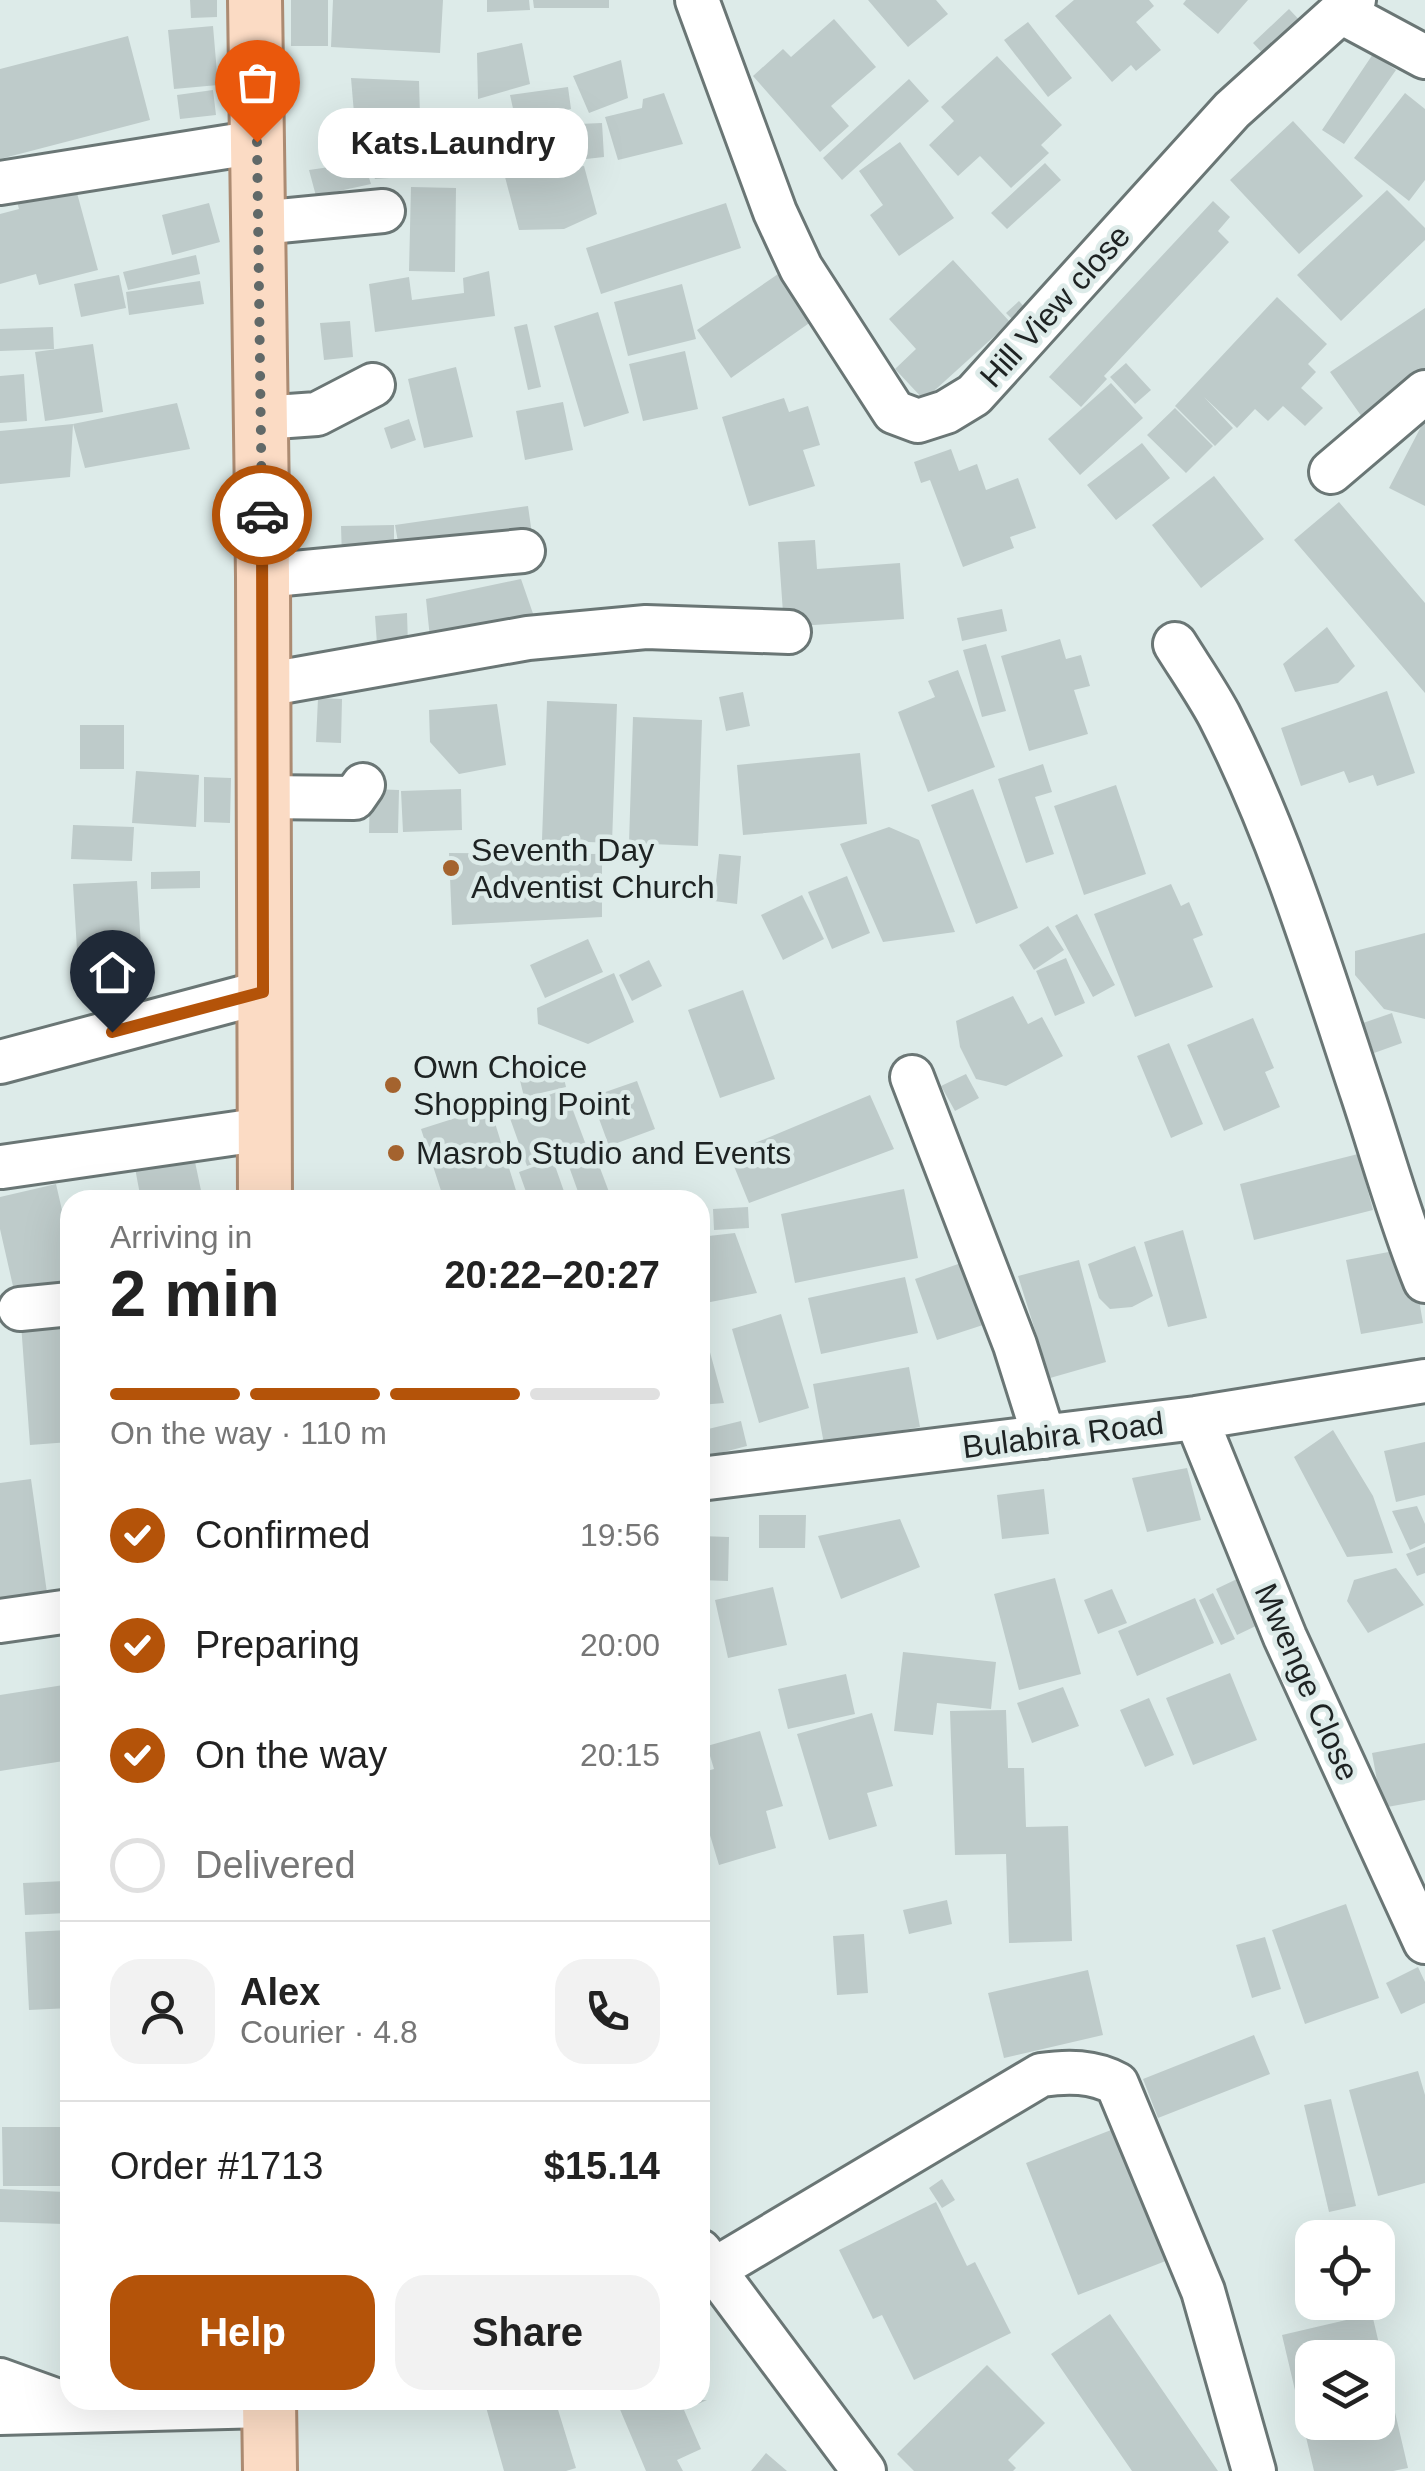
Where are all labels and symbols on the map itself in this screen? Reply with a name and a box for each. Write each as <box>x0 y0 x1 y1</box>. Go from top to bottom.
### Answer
pin <box>215 40 300 143</box>
callout: Kats.Laundry <box>317 107 587 177</box>
street label: Hill View close <box>973 218 1137 394</box>
courier <box>212 465 312 565</box>
place label: Seventh Day Adventist Church <box>471 832 715 905</box>
marker: Seventh Day Adventist Church <box>440 857 462 879</box>
pin <box>70 930 155 1033</box>
place label: Own Choice Shopping Point <box>413 1049 630 1122</box>
marker: Own Choice Shopping Point <box>382 1074 404 1096</box>
place label: Masrob Studio and Events <box>416 1135 791 1171</box>
marker: Masrob Studio and Events <box>385 1142 407 1164</box>
street label: Bulabira Road <box>960 1405 1166 1465</box>
street label: Mwenge Close <box>1248 1578 1366 1786</box>

